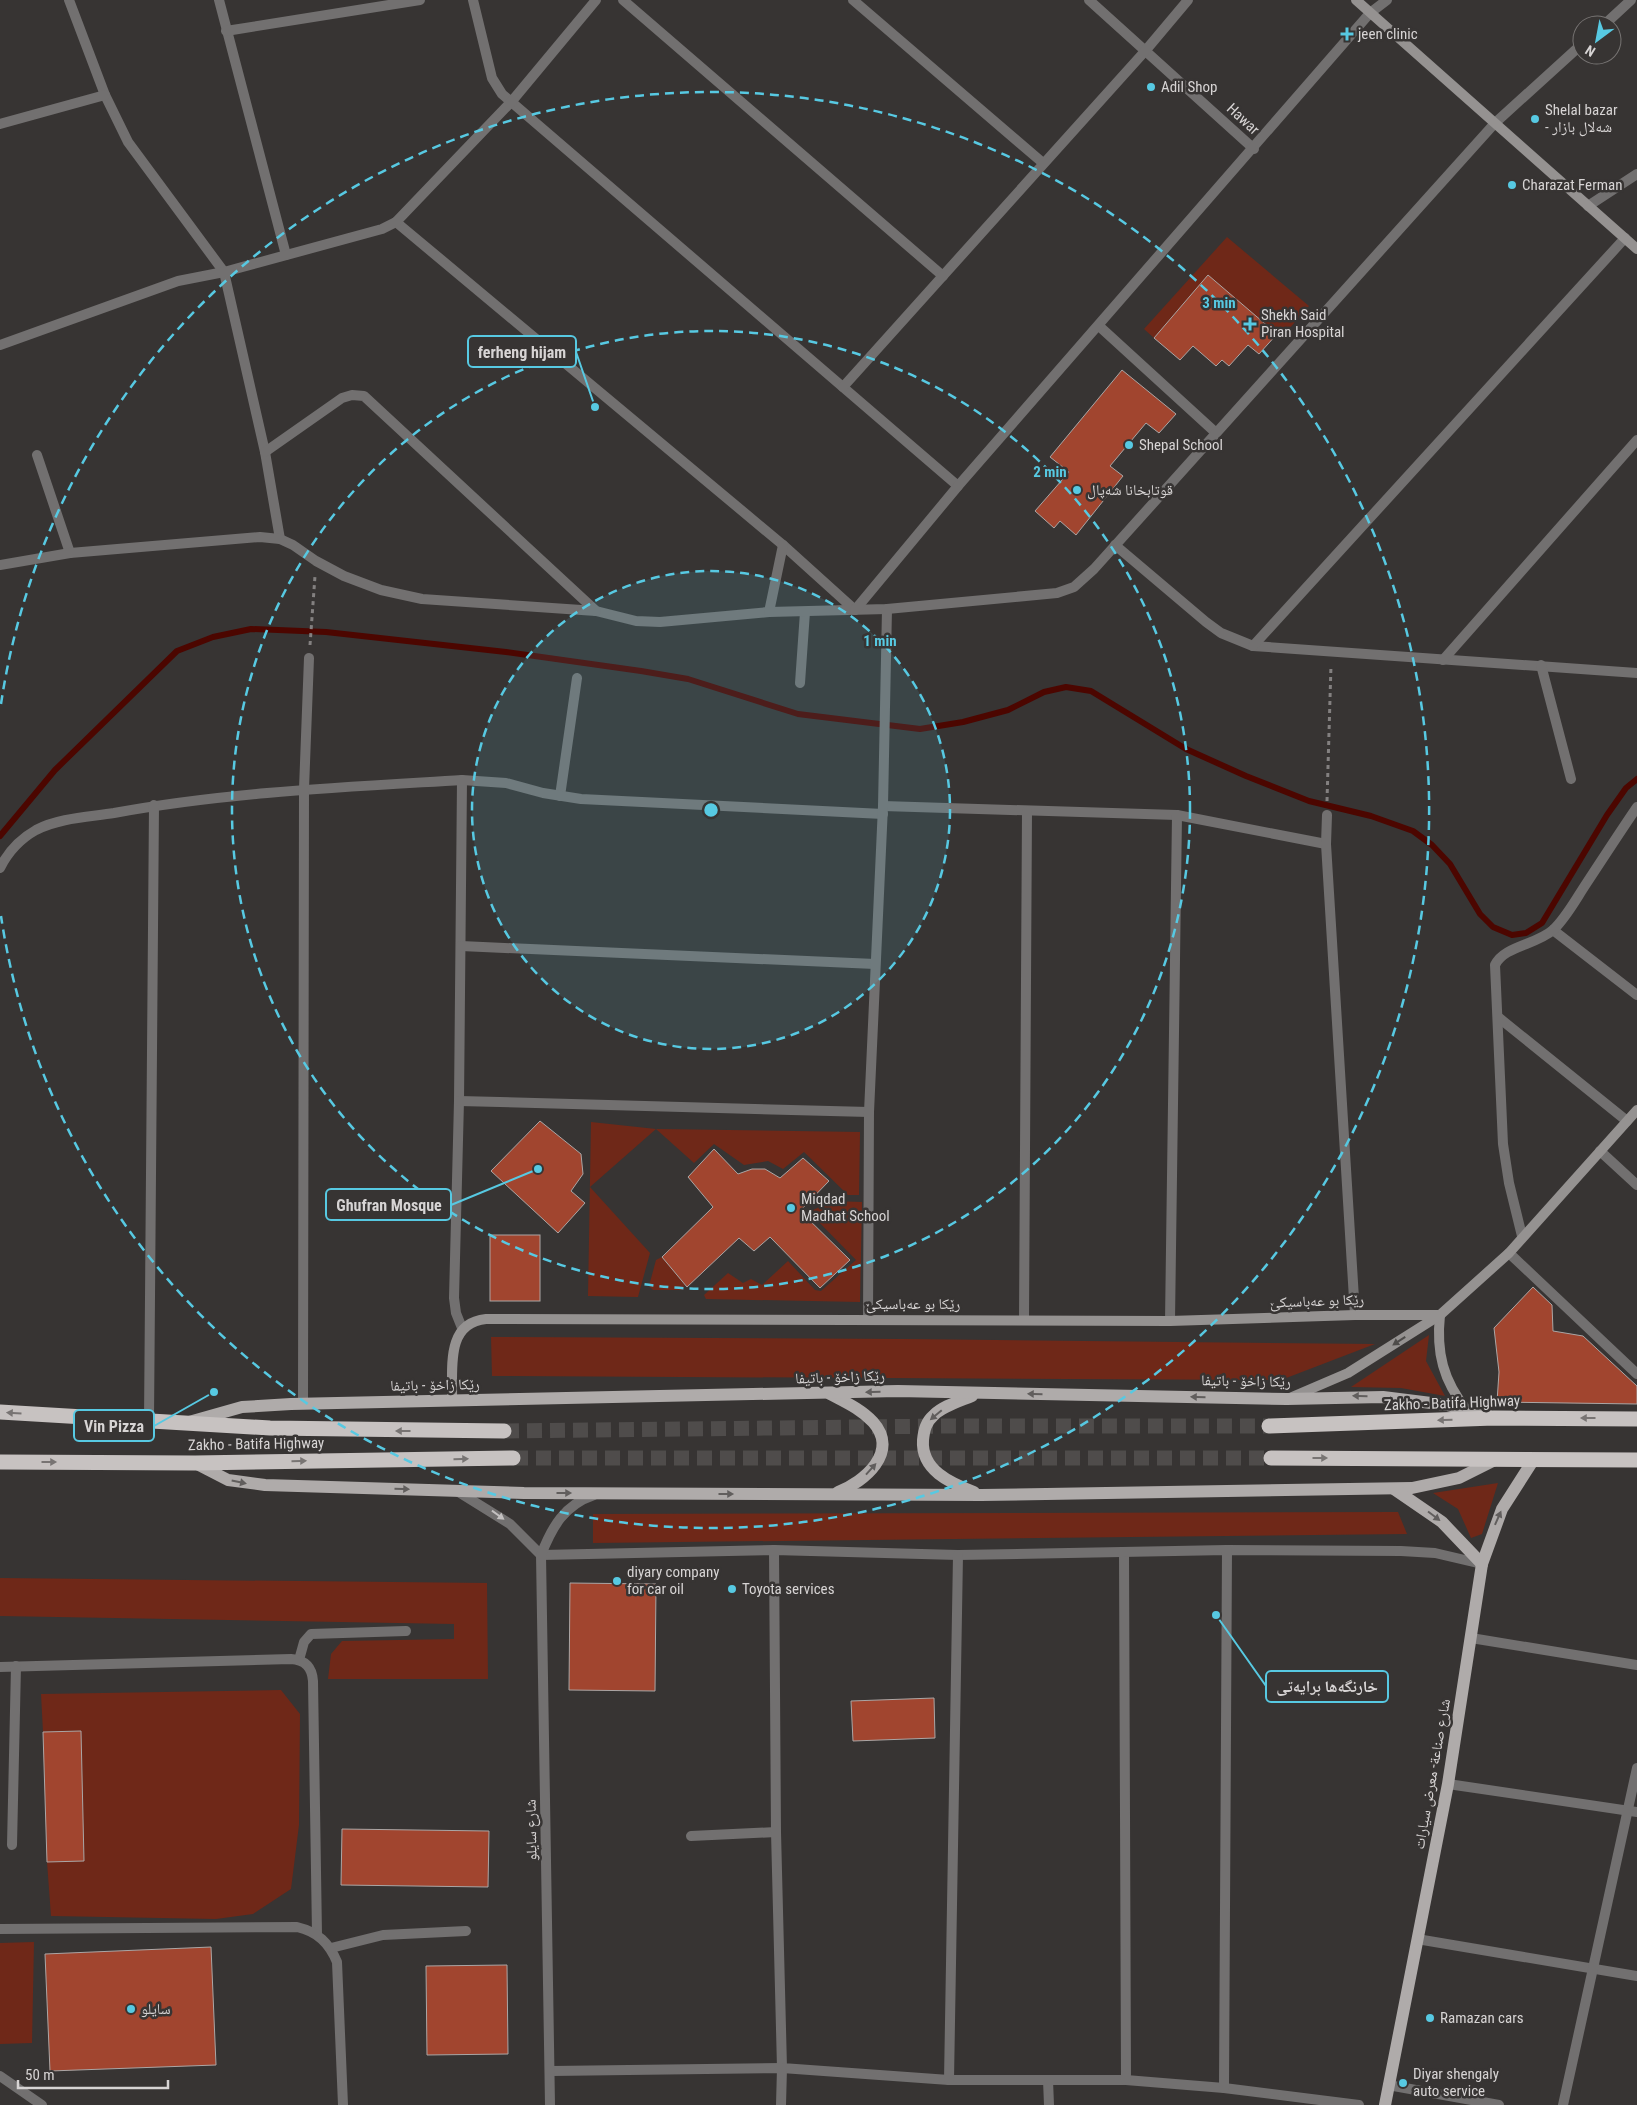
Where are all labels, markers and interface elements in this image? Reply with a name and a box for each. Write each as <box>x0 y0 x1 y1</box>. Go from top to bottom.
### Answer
north arrow <box>1572 15 1622 65</box>
place label: jeen clinic <box>1357 25 1418 43</box>
marker: jeen clinic <box>1340 27 1354 41</box>
text: N <box>1582 42 1598 60</box>
place label: Adil Shop <box>1161 78 1217 96</box>
marker: Adil Shop <box>1145 81 1157 93</box>
street label: Hawar <box>1223 99 1263 139</box>
place label: Shelal bazar - شەلال بازار <box>1545 101 1618 137</box>
marker: Shelal bazar - شەلال بازار <box>1529 113 1541 125</box>
place label: Charazat Ferman <box>1522 176 1622 194</box>
marker: Charazat Ferman <box>1506 179 1518 191</box>
text: 3 min <box>1202 294 1236 312</box>
place label: Shekh Said Piran Hospital <box>1261 306 1345 341</box>
marker: Shekh Said Piran Hospital <box>1243 317 1257 331</box>
callout: ferheng hijam <box>468 336 576 367</box>
text: ferheng hijam <box>478 343 566 362</box>
place label: Shepal School <box>1139 436 1223 454</box>
marker: Shepal School <box>1123 439 1135 451</box>
text: 2 min <box>1033 463 1067 481</box>
place label: قوتابخانا شەپال <box>1087 481 1173 500</box>
marker: قوتابخانا شەپال <box>1071 484 1083 496</box>
text: 1 min <box>863 632 897 650</box>
centre of rings <box>702 801 720 819</box>
callout: Ghufran Mosque <box>326 1189 451 1220</box>
place label: Miqdad Madhat School <box>801 1190 890 1225</box>
text: Ghufran Mosque <box>336 1196 442 1215</box>
marker: Miqdad Madhat School <box>785 1202 797 1214</box>
street label: رێكا بو عه‌باسيكێ <box>1270 1290 1365 1313</box>
street label: رێكا بو عه‌باسيكێ <box>866 1295 960 1314</box>
one-way arrow <box>1393 1336 1406 1346</box>
street label: رێکا زاخۆ - باتیفا <box>795 1366 885 1388</box>
street label: رێکا زاخۆ - باتیفا <box>1201 1371 1291 1391</box>
street label: رێکا زاخۆ - باتیفا <box>390 1375 480 1395</box>
one-way arrow <box>865 1388 881 1396</box>
one-way arrow <box>1027 1390 1043 1398</box>
one-way arrow <box>1352 1392 1368 1400</box>
street label: Zakho - Batifa Highway <box>1384 1392 1520 1414</box>
one-way arrow <box>1189 1393 1205 1401</box>
one-way arrow <box>5 1408 21 1416</box>
one-way arrow <box>929 1409 942 1420</box>
callout: Vin Pizza <box>74 1410 154 1441</box>
one-way arrow <box>1580 1414 1596 1422</box>
one-way arrow <box>1437 1416 1453 1424</box>
text: Vin Pizza <box>84 1417 144 1436</box>
one-way arrow <box>395 1426 411 1434</box>
street label: Zakho - Batifa Highway <box>188 1434 324 1454</box>
one-way arrow <box>1312 1454 1328 1462</box>
one-way arrow <box>453 1455 469 1463</box>
one-way arrow <box>291 1457 307 1465</box>
one-way arrow <box>41 1458 57 1466</box>
one-way arrow <box>865 1464 877 1476</box>
one-way arrow <box>232 1478 247 1486</box>
one-way arrow <box>394 1485 410 1493</box>
one-way arrow <box>556 1489 572 1497</box>
one-way arrow <box>719 1490 735 1498</box>
one-way arrow <box>491 1510 505 1520</box>
one-way arrow <box>1427 1511 1440 1522</box>
one-way arrow <box>1495 1511 1503 1525</box>
place label: diyary company for car oil <box>627 1563 719 1598</box>
marker: diyary company for car oil <box>611 1575 623 1587</box>
place label: Toyota services <box>742 1580 835 1598</box>
marker: Toyota services <box>726 1583 738 1595</box>
callout: خارنگه‌ها برايه‌تى <box>1266 1671 1388 1702</box>
text: خارنگه‌ها برايه‌تى <box>1276 1677 1378 1696</box>
street label: شارع صناعة- معرض سيارات <box>1410 1697 1455 1851</box>
street label: شارع سايلو <box>521 1799 542 1861</box>
place label: سايلو <box>141 2000 171 2018</box>
marker: سايلو <box>125 2003 137 2015</box>
place label: Ramazan cars <box>1440 2009 1524 2027</box>
marker: Ramazan cars <box>1424 2012 1436 2024</box>
scale bar <box>18 2058 168 2090</box>
place label: Diyar shengaly auto service <box>1413 2065 1499 2100</box>
text: 50 m <box>25 2066 55 2084</box>
marker: Diyar shengaly auto service <box>1397 2077 1409 2089</box>

